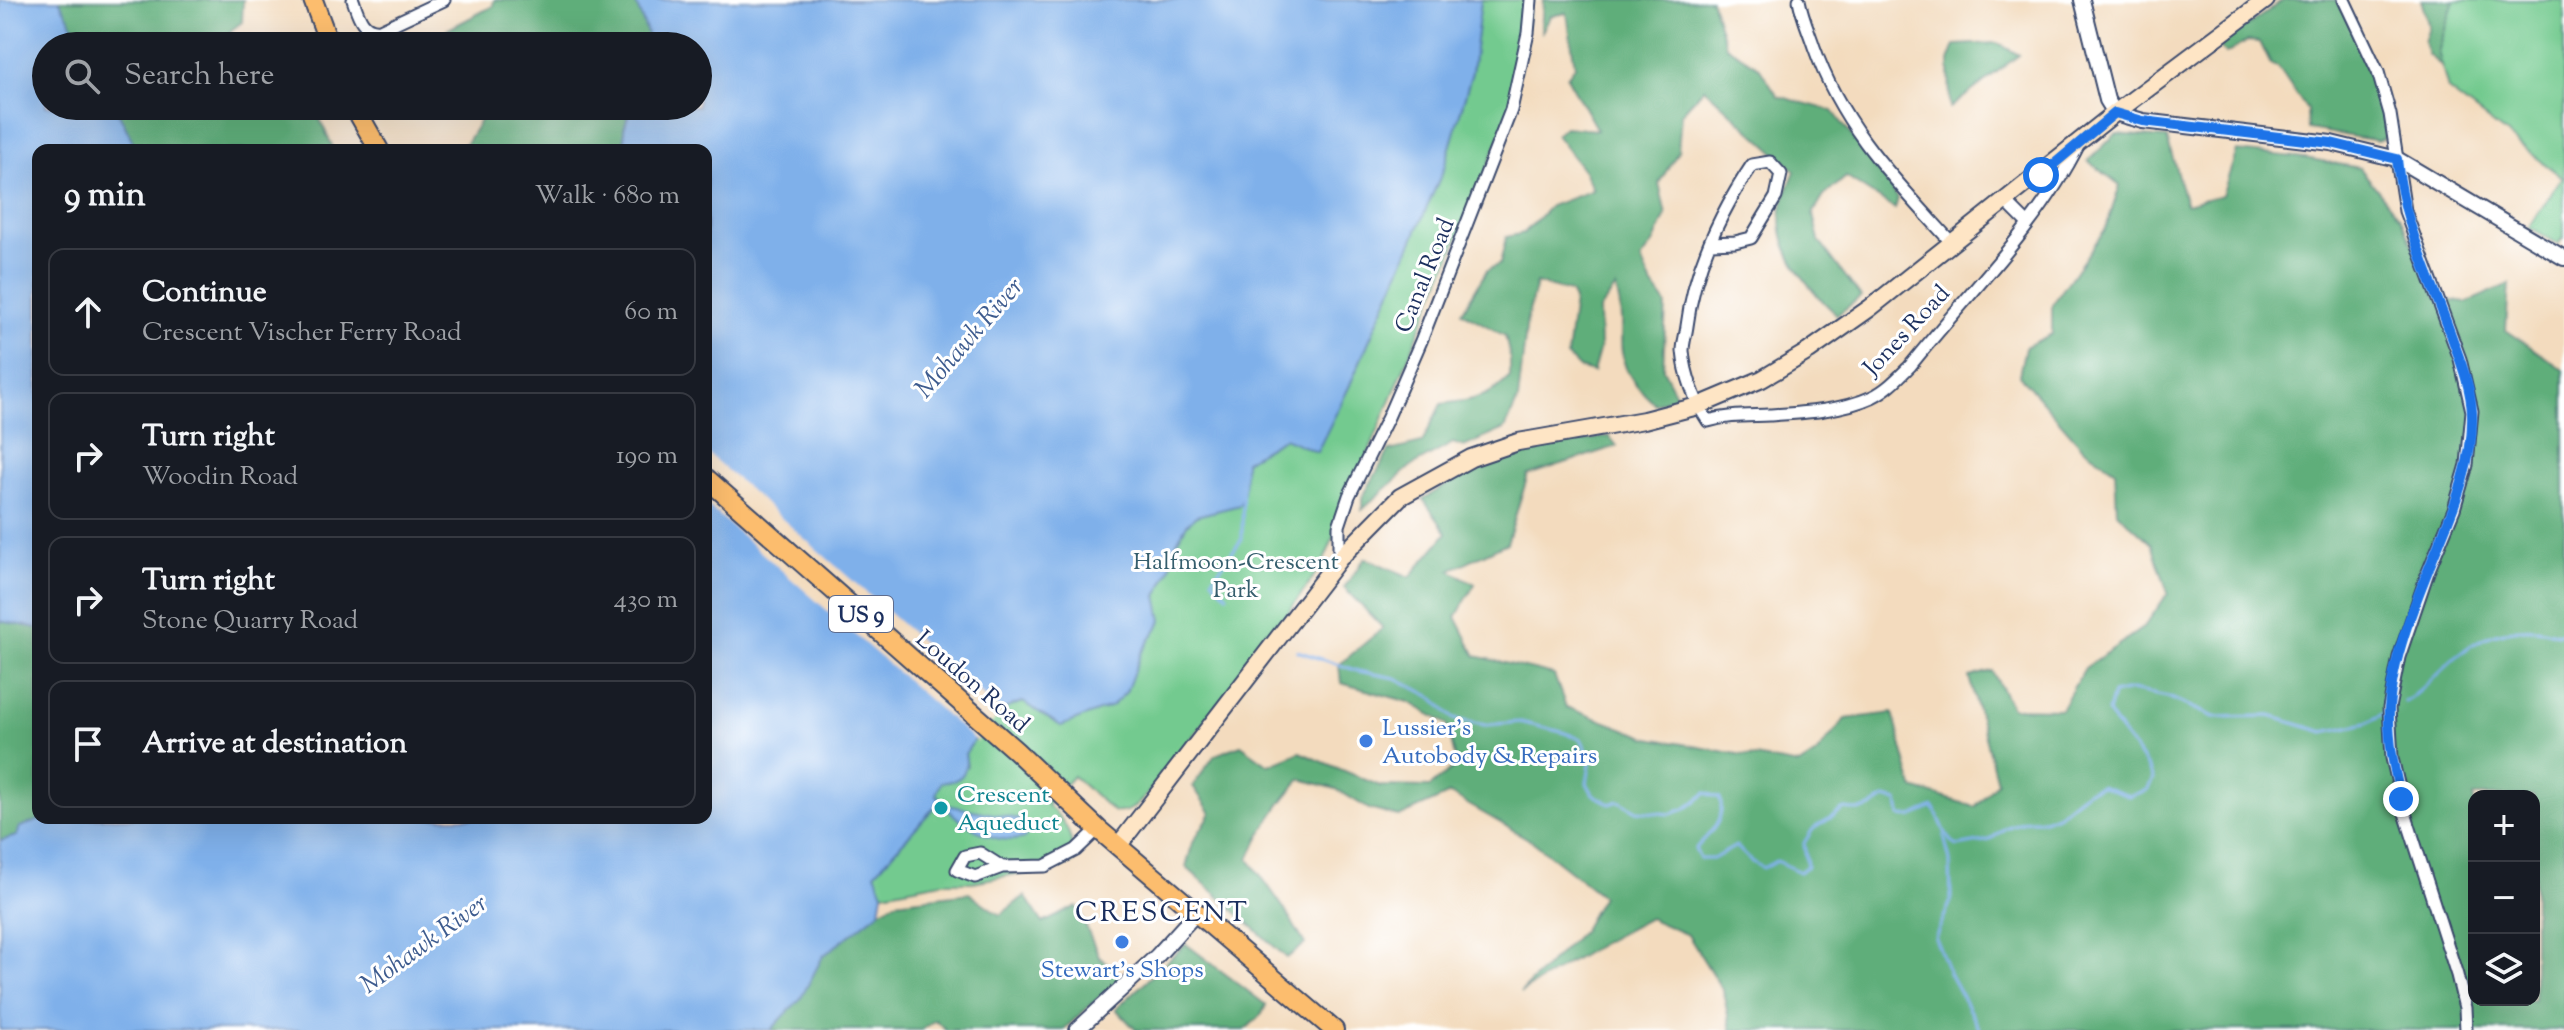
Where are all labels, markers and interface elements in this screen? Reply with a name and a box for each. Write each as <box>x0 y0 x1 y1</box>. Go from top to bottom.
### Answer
search box <box>32 32 712 120</box>
icon: search <box>60 54 104 98</box>
text: Search here <box>124 55 274 98</box>
route start <box>2023 157 2059 193</box>
text: 9 min <box>64 172 146 221</box>
text: Walk · 680 m <box>535 178 680 215</box>
street label: Canal Road <box>1387 213 1464 338</box>
water label: Mohawk River <box>907 270 1033 407</box>
text: Continue <box>142 272 267 315</box>
street label: Jones Road <box>1855 278 1959 386</box>
icon: ahead <box>66 290 110 334</box>
text: 60 m <box>624 294 678 331</box>
text: Crescent Vischer Ferry Road <box>142 315 462 352</box>
text: Turn right <box>142 416 275 459</box>
icon: right <box>66 434 110 478</box>
text: 190 m <box>616 438 678 475</box>
text: Woodin Road <box>142 459 298 496</box>
park label: Halfmoon-Crescent Park <box>1133 546 1339 608</box>
text: Turn right <box>142 560 275 603</box>
icon: right <box>66 578 110 622</box>
text: 430 m <box>614 582 678 619</box>
road number: US 9 <box>829 596 893 632</box>
text: Stone Quarry Road <box>142 603 358 640</box>
street label: Loudon Road <box>907 623 1036 742</box>
place label: Lussier's Autobody & Repairs <box>1382 712 1597 774</box>
icon: arrive <box>66 722 110 766</box>
text: Arrive at destination <box>142 723 407 766</box>
marker: Lussier's Autobody & Repairs <box>1357 732 1375 750</box>
place label: Crescent Aqueduct <box>957 779 1060 841</box>
route end <box>2383 781 2419 817</box>
map controls <box>2468 790 2540 1006</box>
button: + <box>2468 790 2540 862</box>
marker: Crescent Aqueduct <box>932 799 950 817</box>
button: − <box>2468 862 2540 934</box>
water label: Mohawk River <box>353 886 496 1004</box>
district label: CRESCENT <box>1075 894 1249 934</box>
marker: Stewart's Shops <box>1113 933 1131 951</box>
button: layers <box>2468 934 2540 1006</box>
place label: Stewart's Shops <box>1040 954 1204 988</box>

